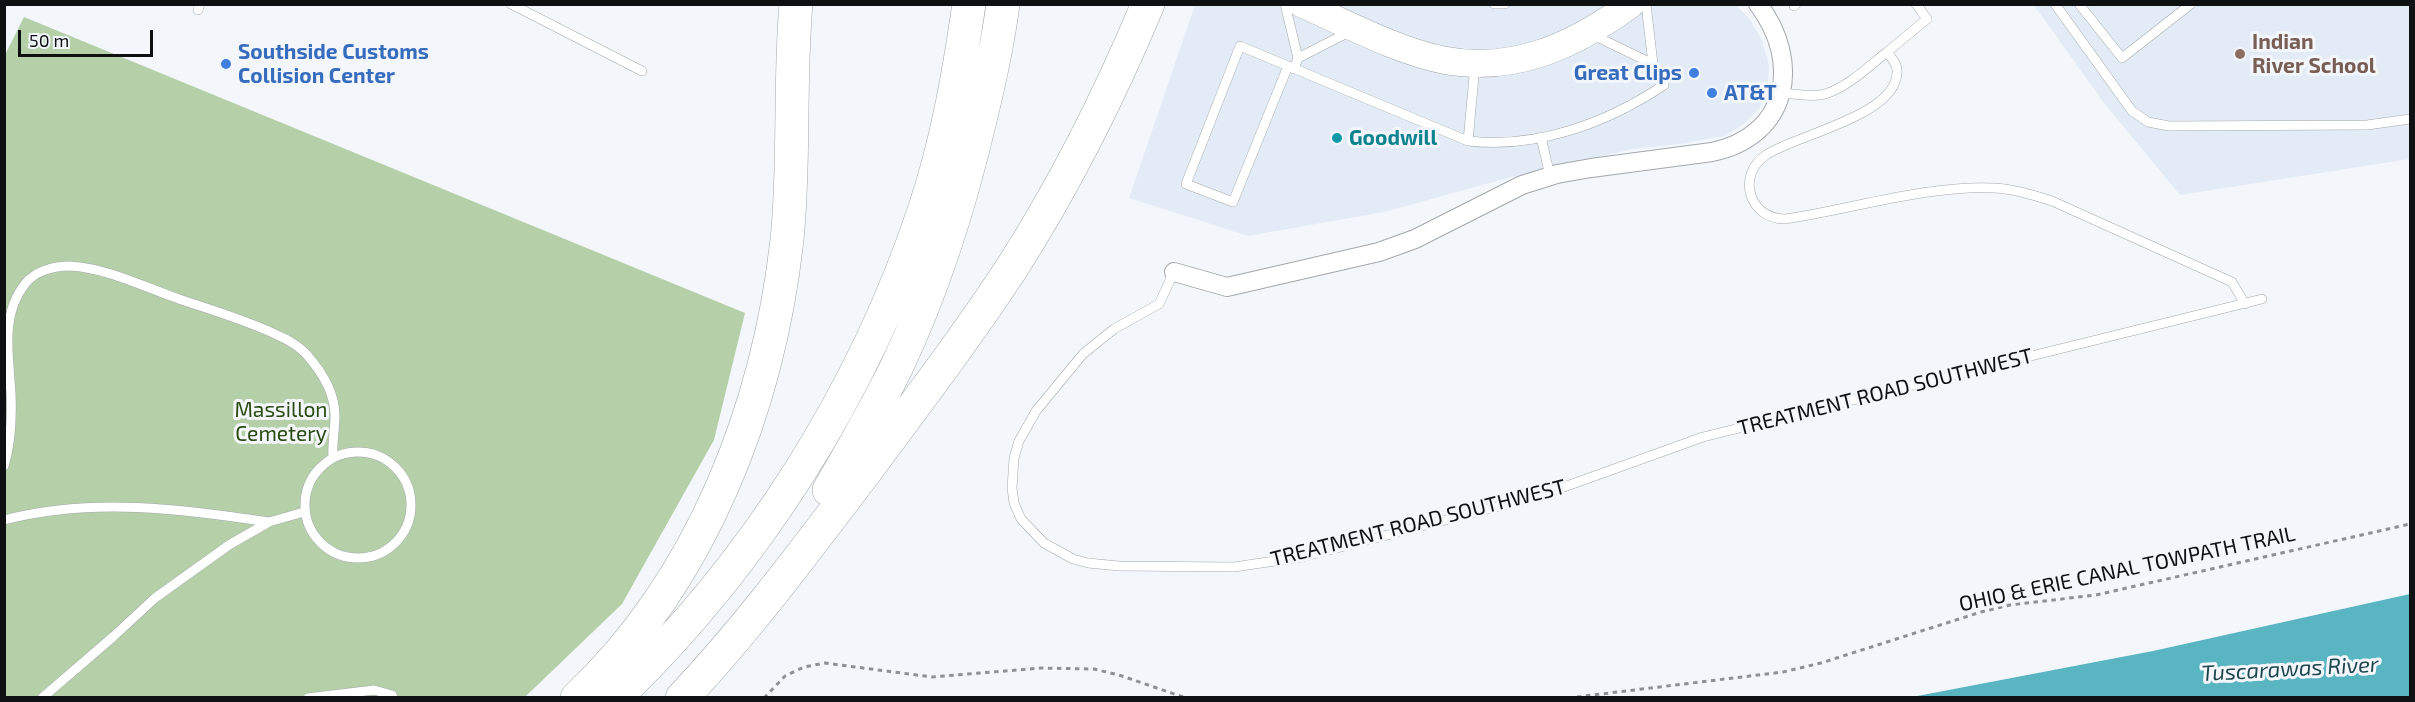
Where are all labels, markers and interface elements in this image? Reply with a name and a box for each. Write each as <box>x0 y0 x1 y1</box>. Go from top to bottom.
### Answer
scale bar <box>21 18 156 56</box>
text: 50 m <box>29 29 69 51</box>
place label: Indian River School <box>2252 29 2376 79</box>
place label: Southside Customs Collision Center <box>238 39 429 89</box>
marker: Indian River School <box>2233 47 2247 61</box>
marker: Southside Customs Collision Center <box>219 57 233 71</box>
place label: Great Clips <box>1574 60 1682 86</box>
marker: Great Clips <box>1687 66 1701 80</box>
place label: AT&T <box>1724 80 1777 106</box>
marker: AT&T <box>1705 86 1719 100</box>
place label: Goodwill <box>1349 125 1437 151</box>
marker: Goodwill <box>1330 131 1344 145</box>
street label: TREATMENT ROAD SOUTHWEST <box>1735 343 2035 441</box>
park label: Massillon Cemetery <box>234 397 328 447</box>
street label: TREATMENT ROAD SOUTHWEST <box>1268 474 1568 572</box>
street label: OHIO & ERIE CANAL TOWPATH TRAIL <box>1957 521 2297 617</box>
water label: Tuscarawas River <box>2201 651 2379 687</box>

